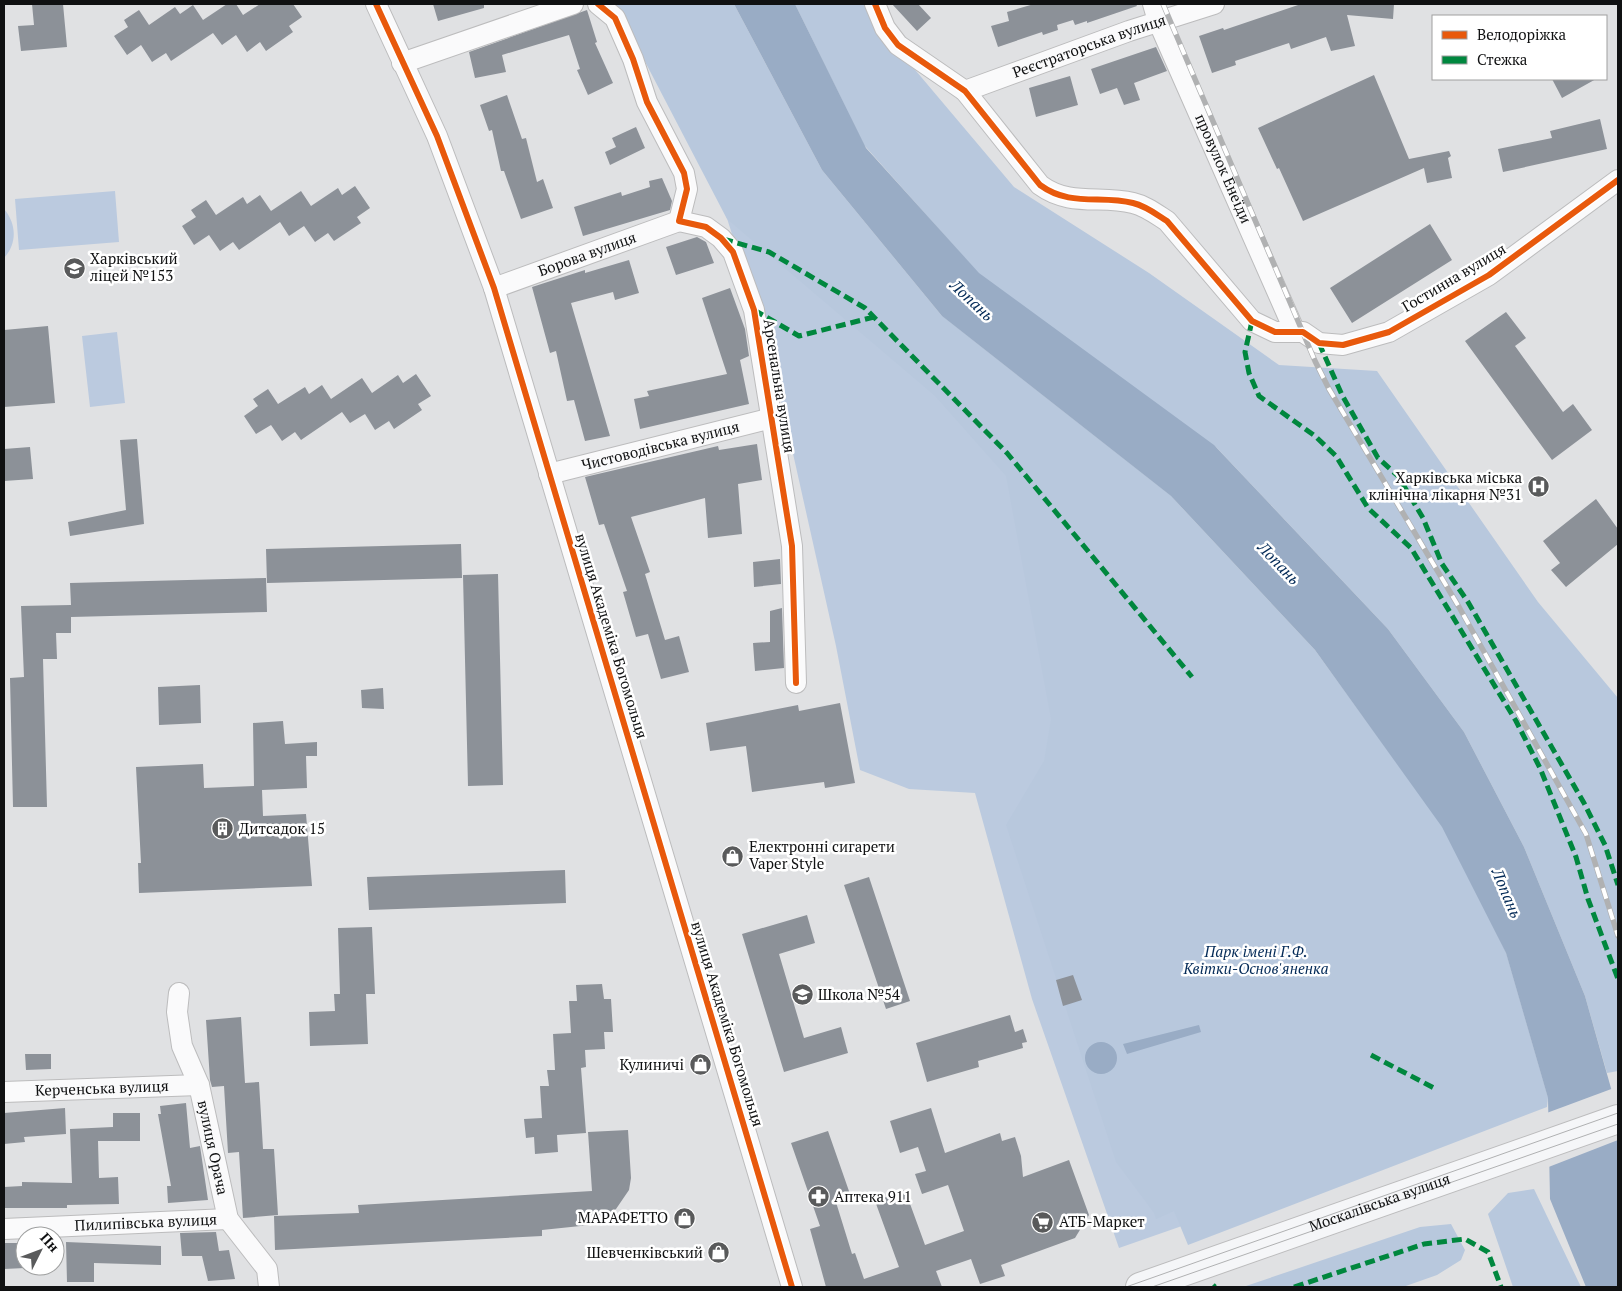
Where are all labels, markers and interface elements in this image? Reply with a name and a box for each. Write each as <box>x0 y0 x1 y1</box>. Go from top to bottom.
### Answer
street label: Реєстраторська вулиця <box>1009 9 1168 82</box>
legend <box>1432 15 1607 80</box>
text: Велодоріжка <box>1477 24 1566 44</box>
text: Стежка <box>1477 49 1528 69</box>
street label: провулок Енеїди <box>1191 110 1257 226</box>
street label: Борова вулиця <box>535 226 639 280</box>
street label: Гостинна вулиця <box>1398 238 1509 316</box>
place label: Харківський ліцей №153 <box>90 248 178 285</box>
school or university icon: Харківський ліцей №153 <box>62 256 86 280</box>
water label: Лопань <box>945 274 998 326</box>
street label: Арсенальна вулиця <box>760 317 800 454</box>
street label: Чистоводівська вулиця <box>579 416 741 474</box>
place label: Харківська міська клінічна лікарня №31 <box>1369 467 1522 504</box>
hospital icon: Харківська міська клінічна лікарня №31 <box>1526 475 1550 499</box>
street label: вулиця Академіка Богомольця <box>571 531 653 741</box>
water label: Лопань <box>1252 536 1305 589</box>
building icon: Дитсадок 15 <box>211 817 235 841</box>
place label: Дитсадок 15 <box>239 818 325 838</box>
place label: Електронні сигарети Vaper Style <box>749 836 895 873</box>
shop icon: Електронні сигарети Vaper Style <box>721 844 745 868</box>
water label: Лопань <box>1486 864 1527 921</box>
street label: вулиця Академіка Богомольця <box>687 919 769 1129</box>
park label: Парк імені Г.Ф. Квітки-Основ'яненка <box>1182 941 1329 978</box>
school or university icon: Школа №54 <box>790 983 814 1007</box>
place label: Школа №54 <box>818 984 900 1004</box>
shop icon: Кулиничі <box>688 1053 712 1077</box>
place label: Кулиничі <box>619 1054 684 1074</box>
street label: Керченська вулиця <box>35 1075 169 1100</box>
street label: вулиця Орача <box>194 1098 234 1197</box>
street label: Москалівська вулиця <box>1306 1168 1453 1236</box>
pharmacy icon: Аптека 911 <box>806 1185 830 1209</box>
place label: Аптека 911 <box>834 1186 912 1206</box>
shop icon: МАРАФЕТТО <box>672 1206 696 1230</box>
place label: МАРАФЕТТО <box>578 1207 668 1227</box>
street label: Пилипівська вулиця <box>74 1208 218 1235</box>
supermarket icon: АТБ-Маркет <box>1031 1210 1055 1234</box>
place label: АТБ-Маркет <box>1059 1211 1145 1231</box>
north arrow <box>15 1226 65 1276</box>
text: Пн <box>36 1228 64 1256</box>
shop icon: Шевченківський <box>707 1241 731 1265</box>
place label: Шевченківський <box>587 1242 703 1262</box>

